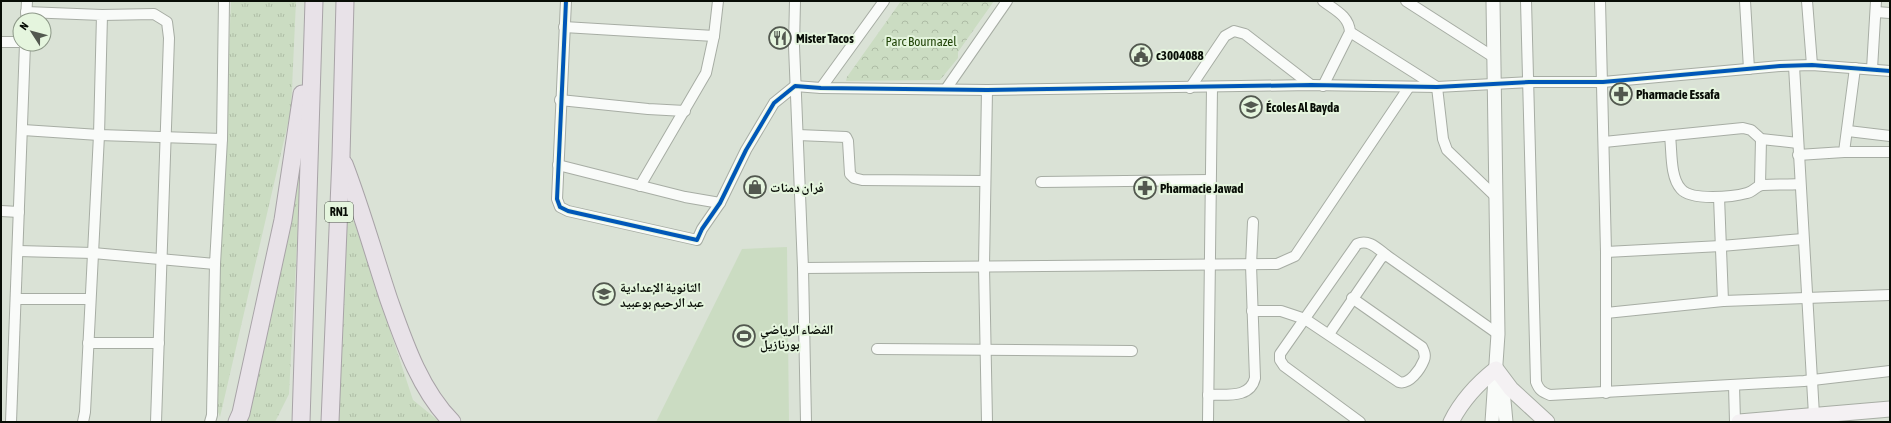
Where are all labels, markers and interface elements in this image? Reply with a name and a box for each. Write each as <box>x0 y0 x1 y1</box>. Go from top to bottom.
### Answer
north arrow <box>12 12 52 52</box>
text: N <box>17 20 31 32</box>
restaurant icon: Mister Tacos <box>767 25 793 51</box>
place label: Mister Tacos <box>796 31 854 46</box>
park label: Parc Bournazel <box>885 34 957 49</box>
public building icon: c3004088 <box>1128 42 1154 68</box>
place label: c3004088 <box>1156 48 1204 63</box>
pharmacy icon: Pharmacie Essafa <box>1608 81 1634 107</box>
place label: Pharmacie Essafa <box>1636 87 1720 102</box>
school or university icon: Écoles Al Bayda <box>1238 94 1264 120</box>
place label: Écoles Al Bayda <box>1266 100 1339 115</box>
shop icon: فران دمنات <box>742 174 768 200</box>
pharmacy icon: Pharmacie Jawad <box>1132 175 1158 201</box>
place label: فران دمنات <box>770 180 824 195</box>
place label: Pharmacie Jawad <box>1160 181 1244 196</box>
road number: RN1 <box>325 202 353 222</box>
place label: الثانوية الإعدادية عبد الرحيم بوعبيد <box>620 280 704 312</box>
school or university icon: الثانوية الإعدادية عبد الرحيم بوعبيد <box>591 281 617 307</box>
place label: الفضاء الرياضي بورنازيل <box>760 322 833 353</box>
sports icon: الفضاء الرياضي بورنازيل <box>731 323 757 349</box>

